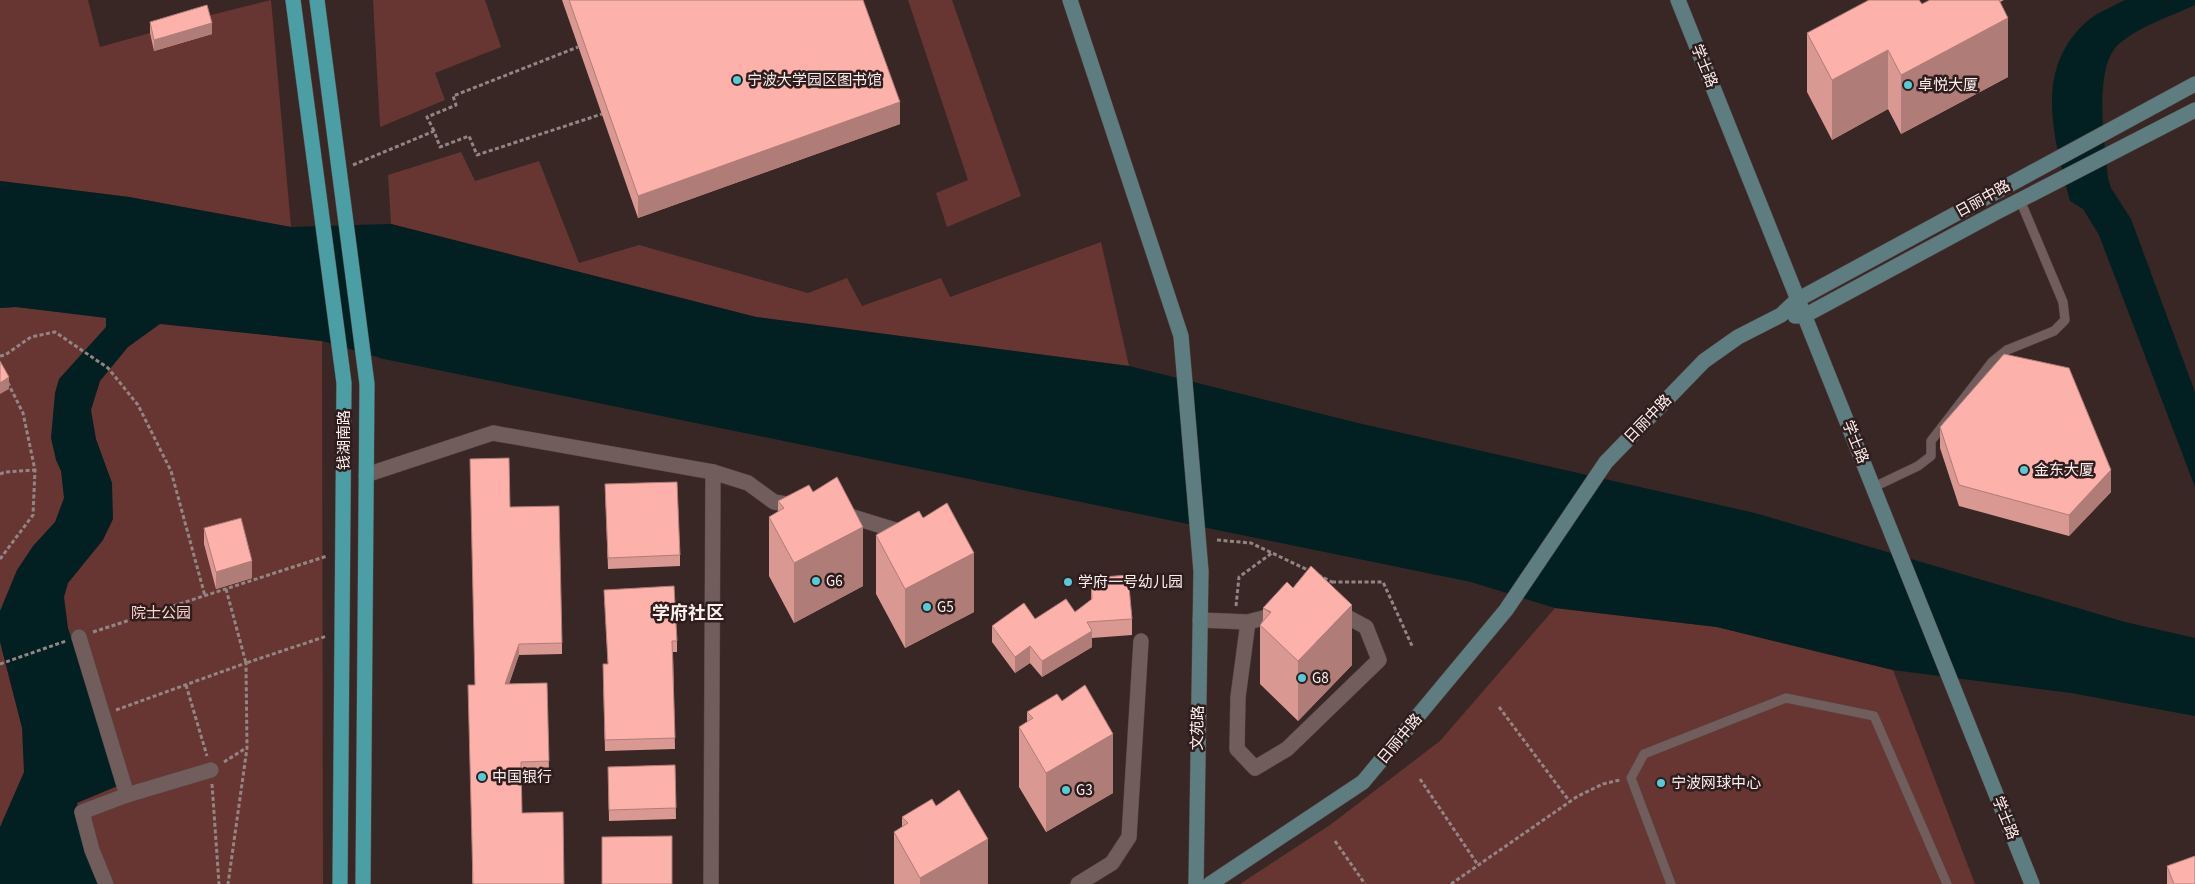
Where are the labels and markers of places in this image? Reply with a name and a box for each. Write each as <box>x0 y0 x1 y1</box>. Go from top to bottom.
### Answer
place label: 宁波大学园区图书馆 <box>747 70 882 91</box>
marker: 宁波大学园区图书馆 <box>731 74 743 86</box>
place label: 卓悦大厦 <box>1918 75 1978 96</box>
marker: 卓悦大厦 <box>1902 79 1914 91</box>
place label: 金东大厦 <box>2034 460 2094 481</box>
marker: 金东大厦 <box>2018 464 2030 476</box>
place label: G6 <box>826 571 843 592</box>
place label: 学府一号幼儿园 <box>1078 572 1183 593</box>
marker: G6 <box>810 575 822 587</box>
marker: 学府一号幼儿园 <box>1062 576 1074 588</box>
place label: G5 <box>937 597 954 618</box>
marker: G5 <box>921 601 933 613</box>
place label: G8 <box>1312 668 1329 689</box>
marker: G8 <box>1296 672 1308 684</box>
place label: 中国银行 <box>492 767 552 788</box>
marker: 中国银行 <box>476 771 488 783</box>
place label: 宁波网球中心 <box>1671 773 1761 794</box>
marker: 宁波网球中心 <box>1655 777 1667 789</box>
place label: G3 <box>1076 780 1093 801</box>
marker: G3 <box>1060 784 1072 796</box>

